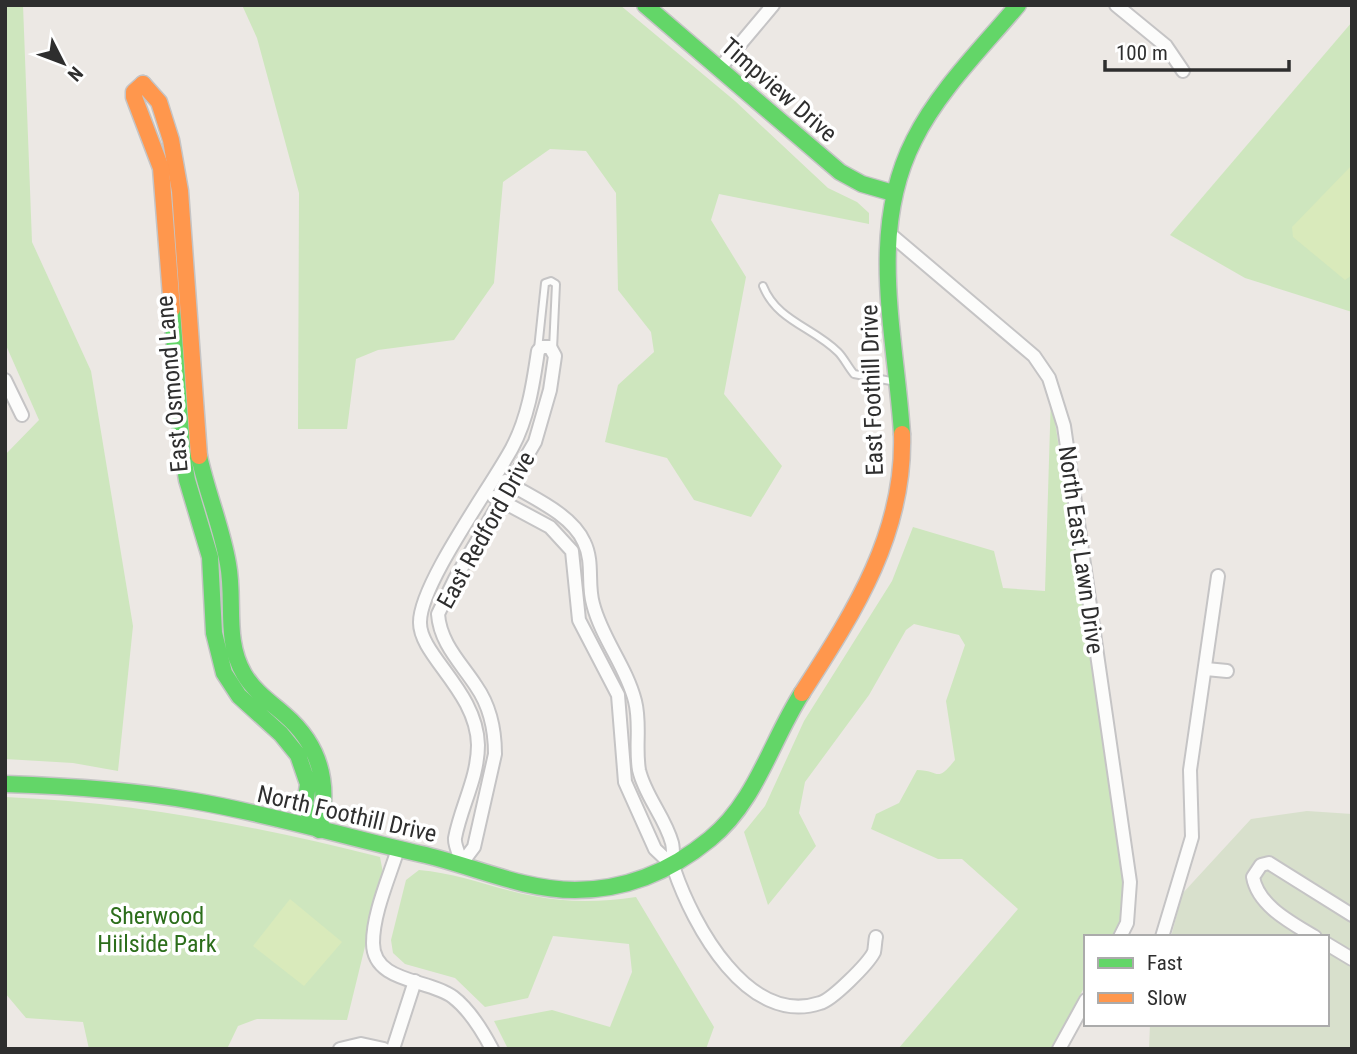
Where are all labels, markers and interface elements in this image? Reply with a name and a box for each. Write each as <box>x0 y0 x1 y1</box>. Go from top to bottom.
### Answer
north arrow <box>28 28 98 98</box>
scale bar <box>1105 28 1289 72</box>
street label: Timpview Drive <box>716 32 842 148</box>
text: 100 m <box>1116 41 1168 65</box>
text: N <box>63 62 88 86</box>
street label: East Osmond Lane <box>150 294 194 474</box>
street label: East Foothill Drive <box>855 304 889 476</box>
street label: North East Lawn Drive <box>1053 444 1109 656</box>
street label: East Redford Drive <box>431 447 541 613</box>
street label: North Foothill Drive <box>255 780 439 848</box>
park label: Sherwood Hiilside Park <box>97 902 217 958</box>
legend <box>1084 935 1329 1026</box>
text: Fast <box>1147 951 1183 975</box>
text: Slow <box>1147 986 1187 1010</box>

